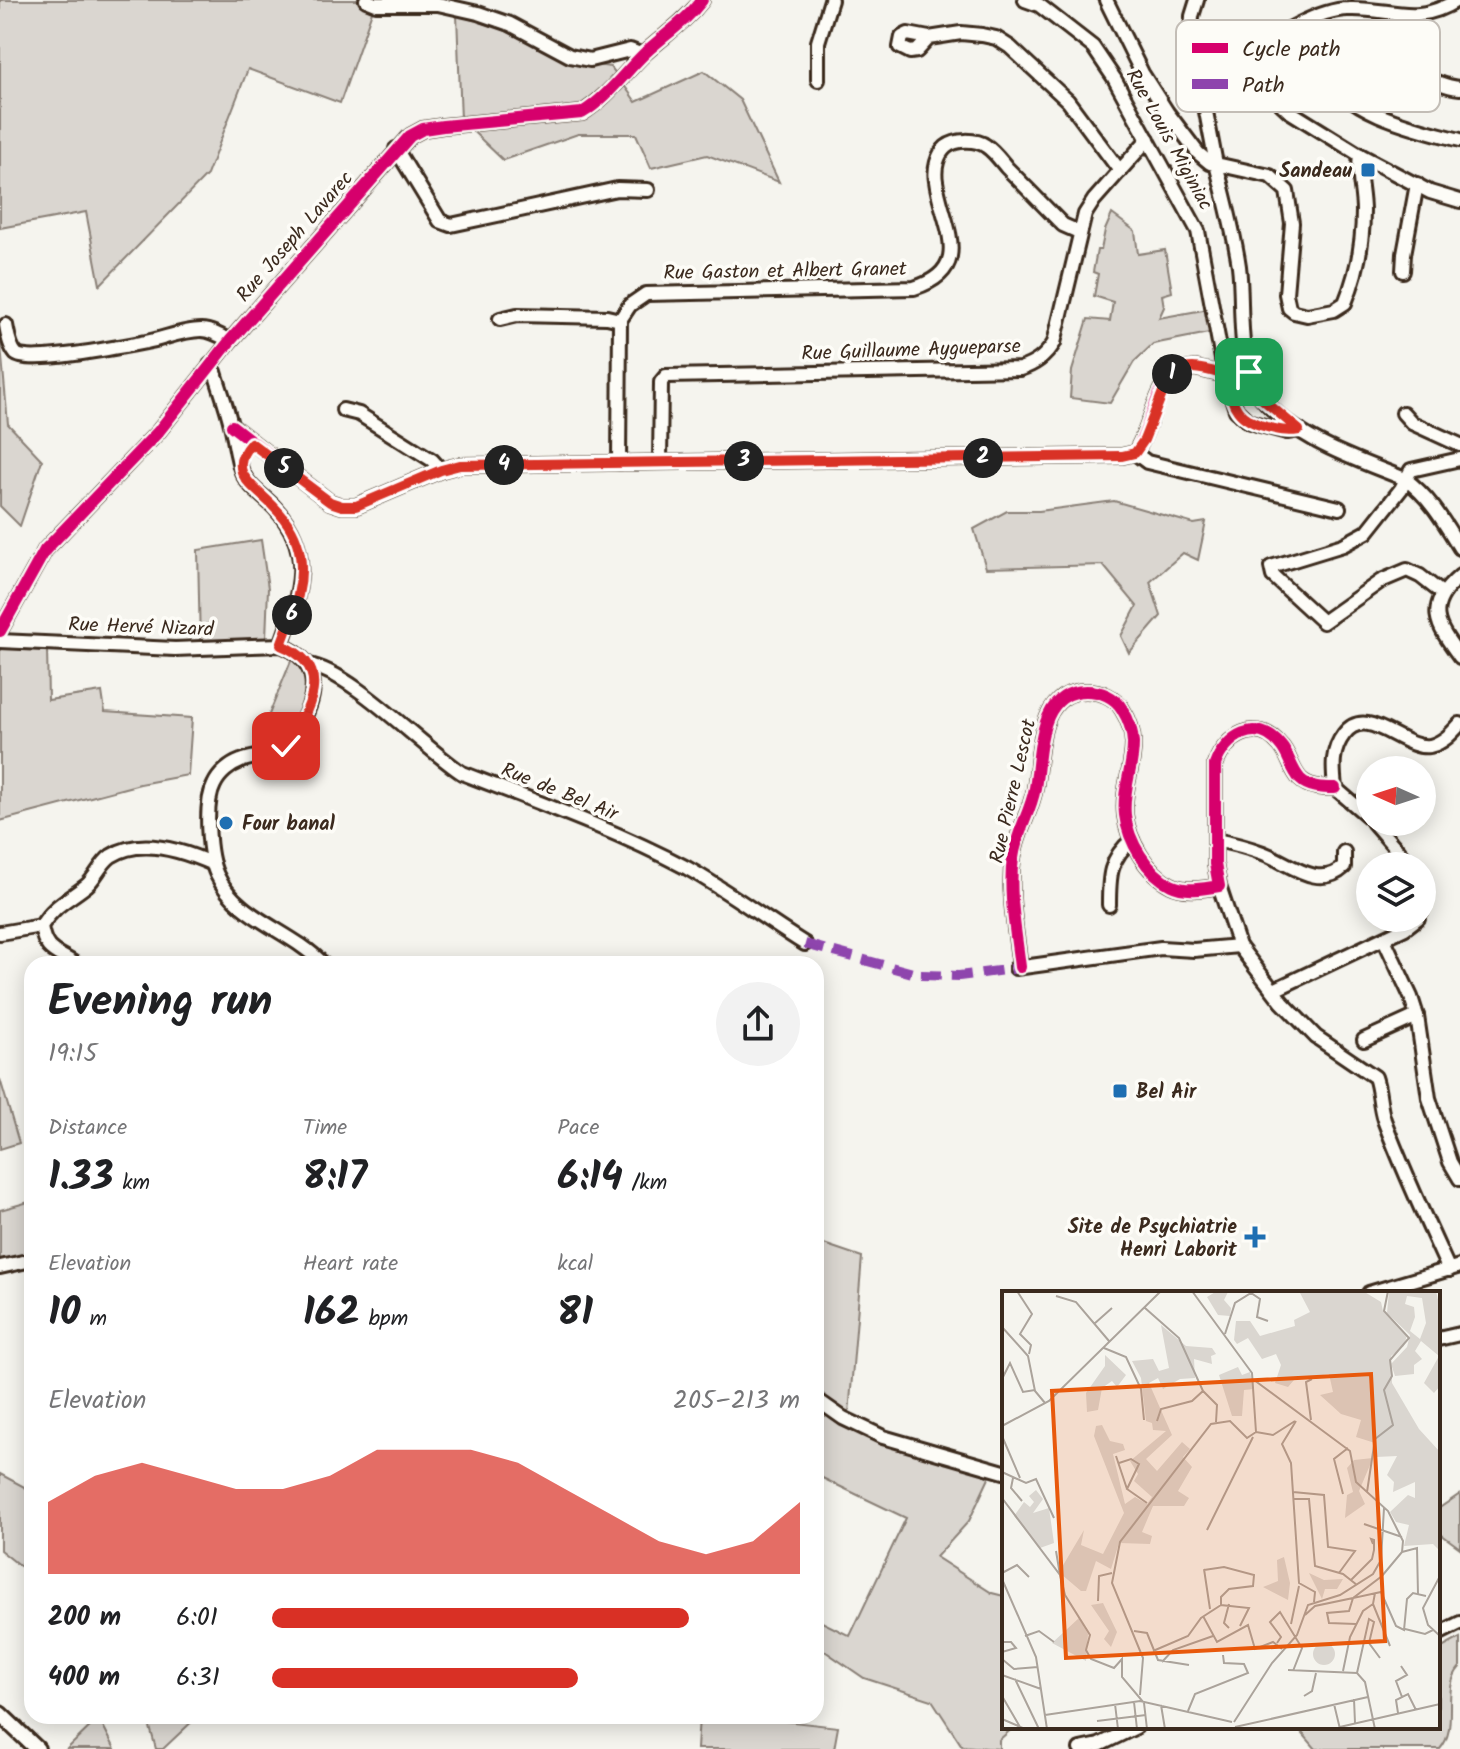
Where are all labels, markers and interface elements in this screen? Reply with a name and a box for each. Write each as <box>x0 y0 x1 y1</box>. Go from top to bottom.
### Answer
legend <box>1176 20 1440 112</box>
text: Cycle path <box>1242 33 1341 68</box>
street label: Rue Louis Miginiac <box>1116 63 1221 217</box>
text: Path <box>1242 69 1285 104</box>
place label: Sandeau <box>1279 156 1352 188</box>
marker: Sandeau <box>1359 161 1377 179</box>
street label: Rue Joseph Lavarec <box>229 164 362 310</box>
street label: Rue Gaston et Albert Granet <box>663 254 907 290</box>
street label: Rue Guillaume Aygueparse <box>801 331 1021 371</box>
pin <box>1215 338 1283 406</box>
icon: arrive <box>1227 350 1271 394</box>
pin: 1 <box>1152 354 1192 394</box>
text: 1 <box>1169 356 1175 391</box>
pin: 2 <box>963 438 1003 478</box>
text: 2 <box>977 440 989 475</box>
pin: 3 <box>724 441 764 481</box>
text: 3 <box>738 443 750 478</box>
pin: 4 <box>484 445 524 485</box>
text: 4 <box>498 447 510 482</box>
pin: 5 <box>264 448 304 488</box>
text: 5 <box>278 450 290 485</box>
pin: 6 <box>272 595 312 635</box>
text: 6 <box>286 597 298 632</box>
street label: Rue Hervé Nizard <box>68 609 215 647</box>
pin <box>252 712 320 780</box>
street label: Rue Pierre Lescot <box>982 716 1046 867</box>
icon: check <box>264 724 308 768</box>
street label: Rue de Bel Air <box>496 755 624 831</box>
north arrow <box>1356 756 1436 836</box>
map controls <box>1356 756 1436 932</box>
place label: Four banal <box>242 809 335 841</box>
marker: Four banal <box>217 814 235 832</box>
button: layers <box>1356 852 1436 932</box>
text: Evening run <box>48 968 272 1038</box>
button: share <box>716 982 800 1066</box>
text: 19:15 <box>48 1033 97 1075</box>
place label: Bel Air <box>1136 1077 1197 1109</box>
marker: Bel Air <box>1111 1082 1129 1100</box>
text: Distance <box>48 1111 127 1146</box>
text: Time <box>303 1111 347 1146</box>
text: Pace <box>557 1111 599 1146</box>
text: 1.33 <box>48 1146 113 1210</box>
text: 8:17 <box>303 1146 367 1210</box>
text: 6:14 <box>557 1146 623 1210</box>
text: km <box>113 1166 150 1201</box>
text: /km <box>623 1166 667 1201</box>
place label: Site de Psychiatrie Henri Laborit <box>1068 1212 1238 1267</box>
marker: Site de Psychiatrie Henri Laborit <box>1244 1226 1266 1248</box>
text: Elevation <box>48 1247 131 1282</box>
text: Heart rate <box>303 1247 398 1282</box>
text: kcal <box>557 1247 593 1282</box>
text: 10 <box>48 1282 81 1346</box>
text: 162 <box>303 1282 360 1346</box>
text: 81 <box>557 1282 593 1346</box>
inset map <box>1002 1291 1440 1729</box>
text: m <box>81 1302 107 1337</box>
text: bpm <box>360 1302 408 1337</box>
text: Elevation <box>48 1380 146 1422</box>
text: 205–213 m <box>673 1380 800 1422</box>
text: 200 m <box>48 1597 121 1639</box>
text: 6:01 <box>176 1597 218 1639</box>
text: 400 m <box>48 1657 120 1699</box>
text: 6:31 <box>176 1657 220 1699</box>

